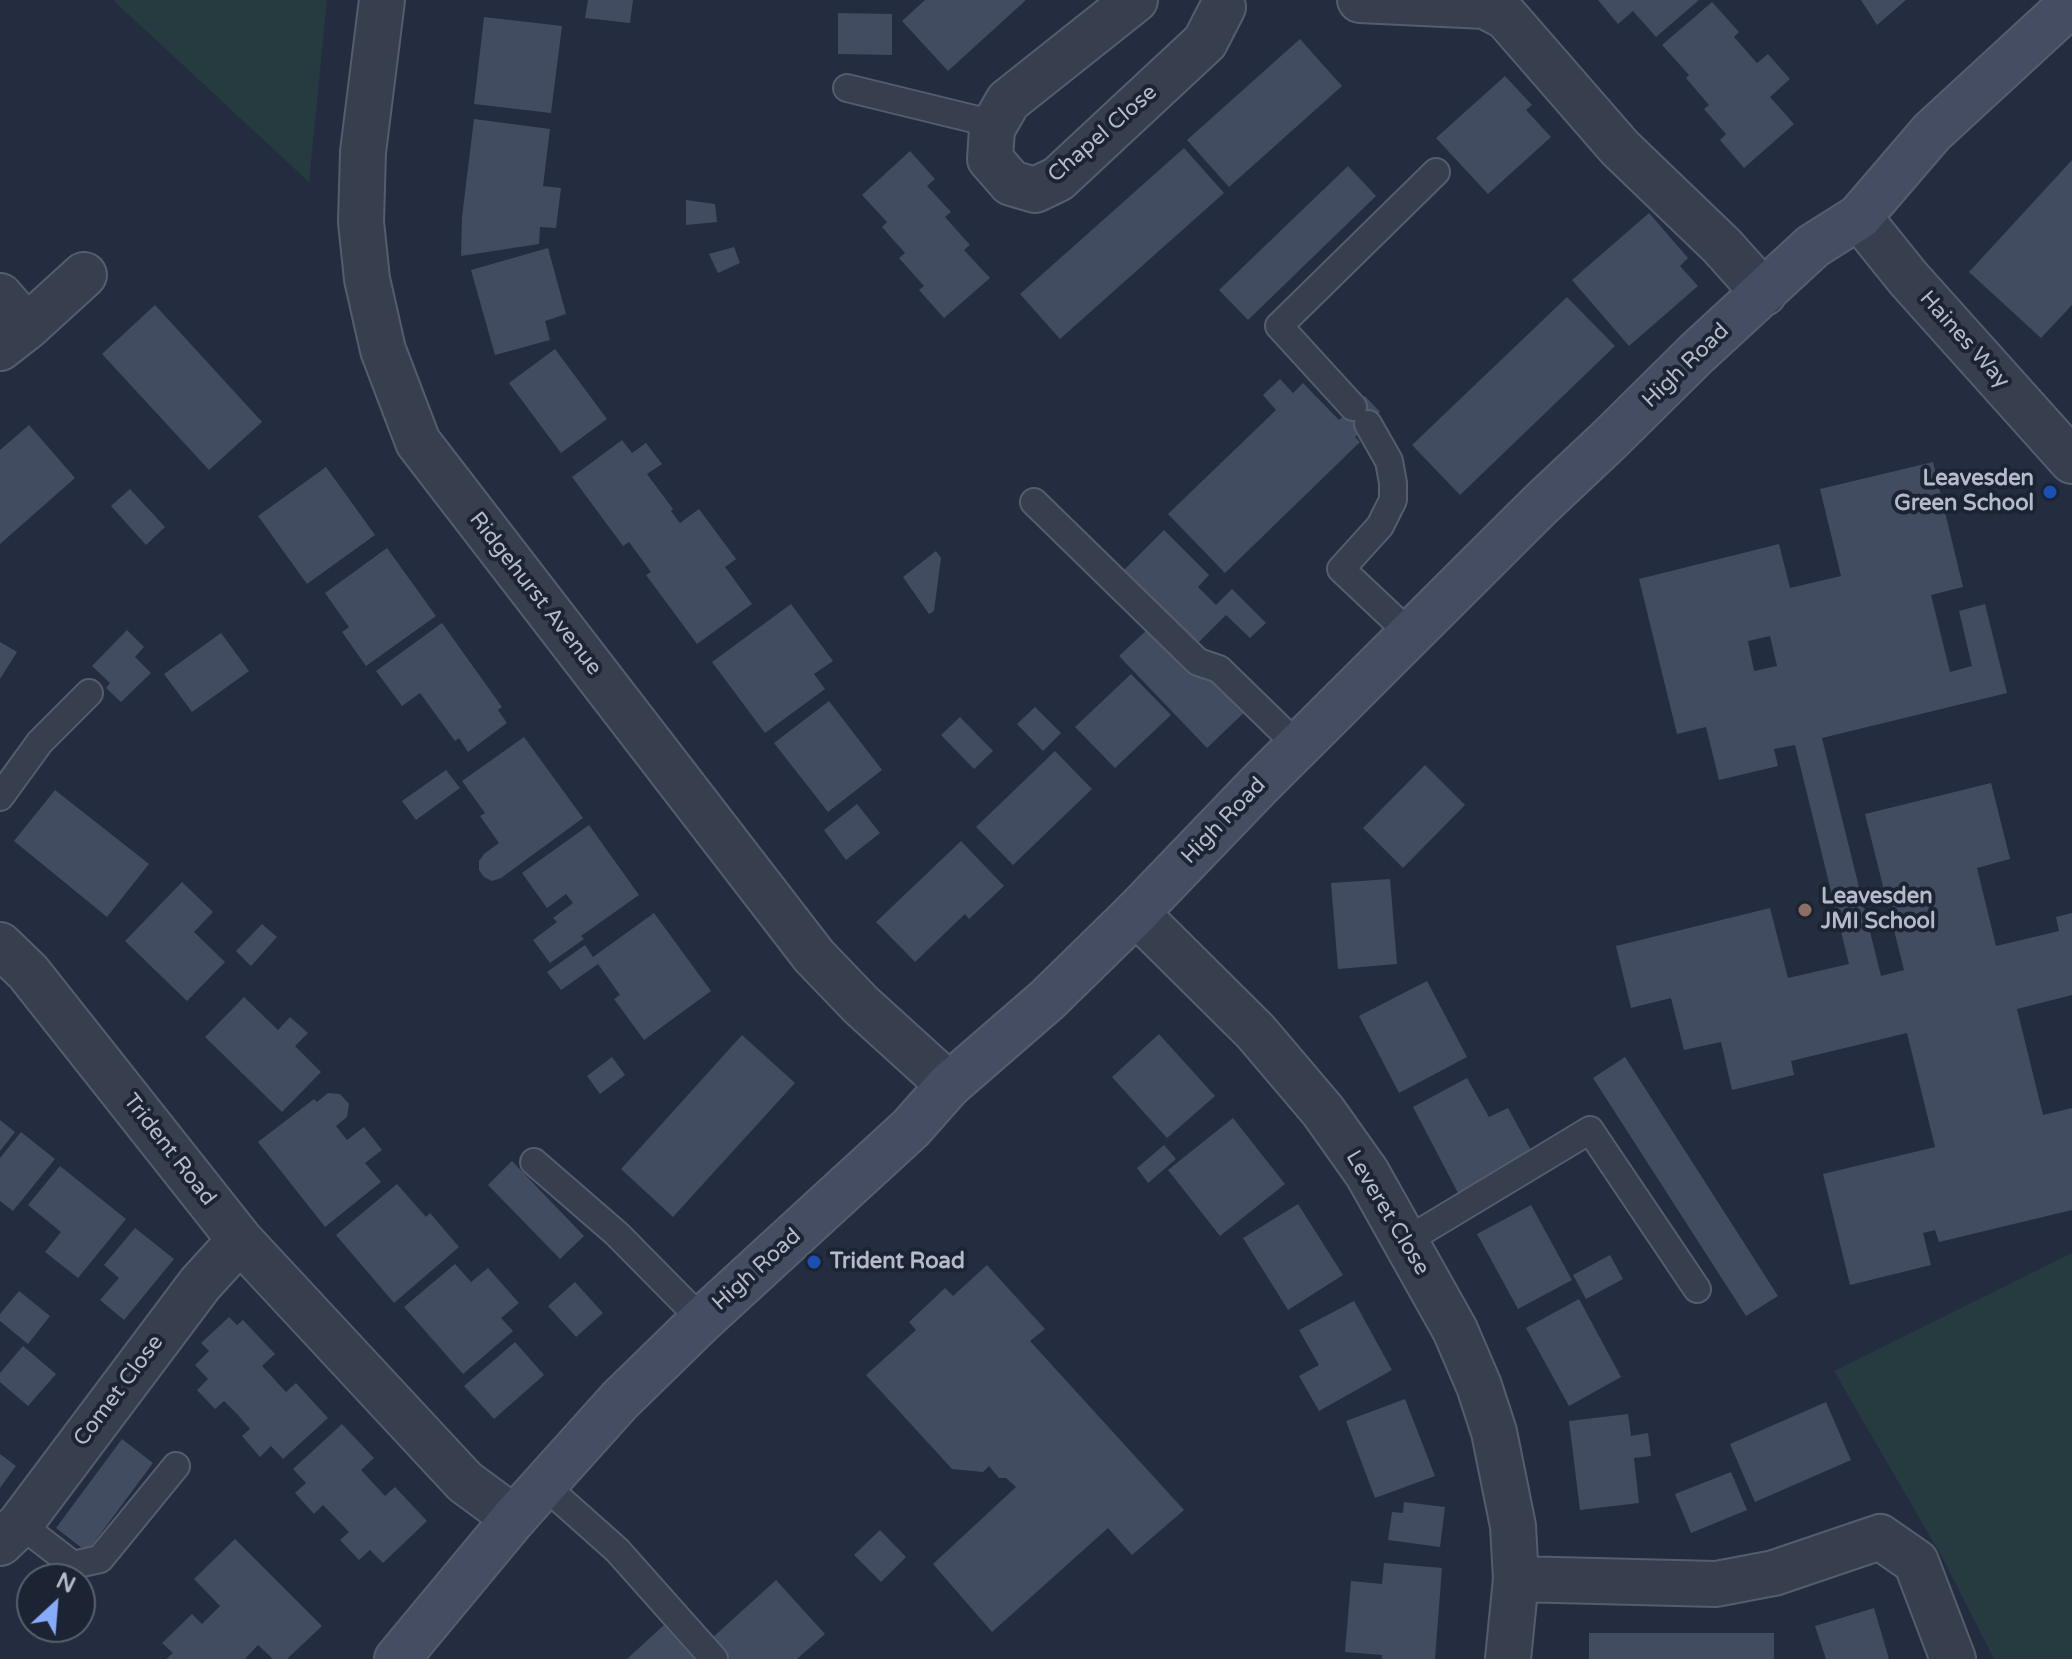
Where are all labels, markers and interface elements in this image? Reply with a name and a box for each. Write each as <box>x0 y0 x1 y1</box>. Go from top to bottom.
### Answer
street label: Chapel Close <box>1043 80 1163 188</box>
street label: Haines Way <box>1913 286 2015 394</box>
street label: High Road <box>1637 318 1735 414</box>
place label: Leavesden Green School <box>1894 466 2034 518</box>
marker: Leavesden Green School <box>2041 483 2059 501</box>
street label: Ridgehurst Avenue <box>463 507 607 681</box>
street label: High Road <box>1176 772 1272 870</box>
place label: Leavesden JMI School <box>1821 884 1935 936</box>
marker: Leavesden JMI School <box>1796 901 1814 919</box>
street label: Trident Road <box>117 1089 221 1211</box>
street label: Leveret Close <box>1339 1146 1435 1280</box>
street label: High Road <box>707 1223 807 1317</box>
place label: Trident Road <box>830 1249 965 1275</box>
marker: Trident Road <box>805 1253 823 1271</box>
street label: Comet Close <box>69 1330 169 1452</box>
north arrow <box>16 1563 96 1643</box>
text: N <box>52 1568 79 1599</box>

